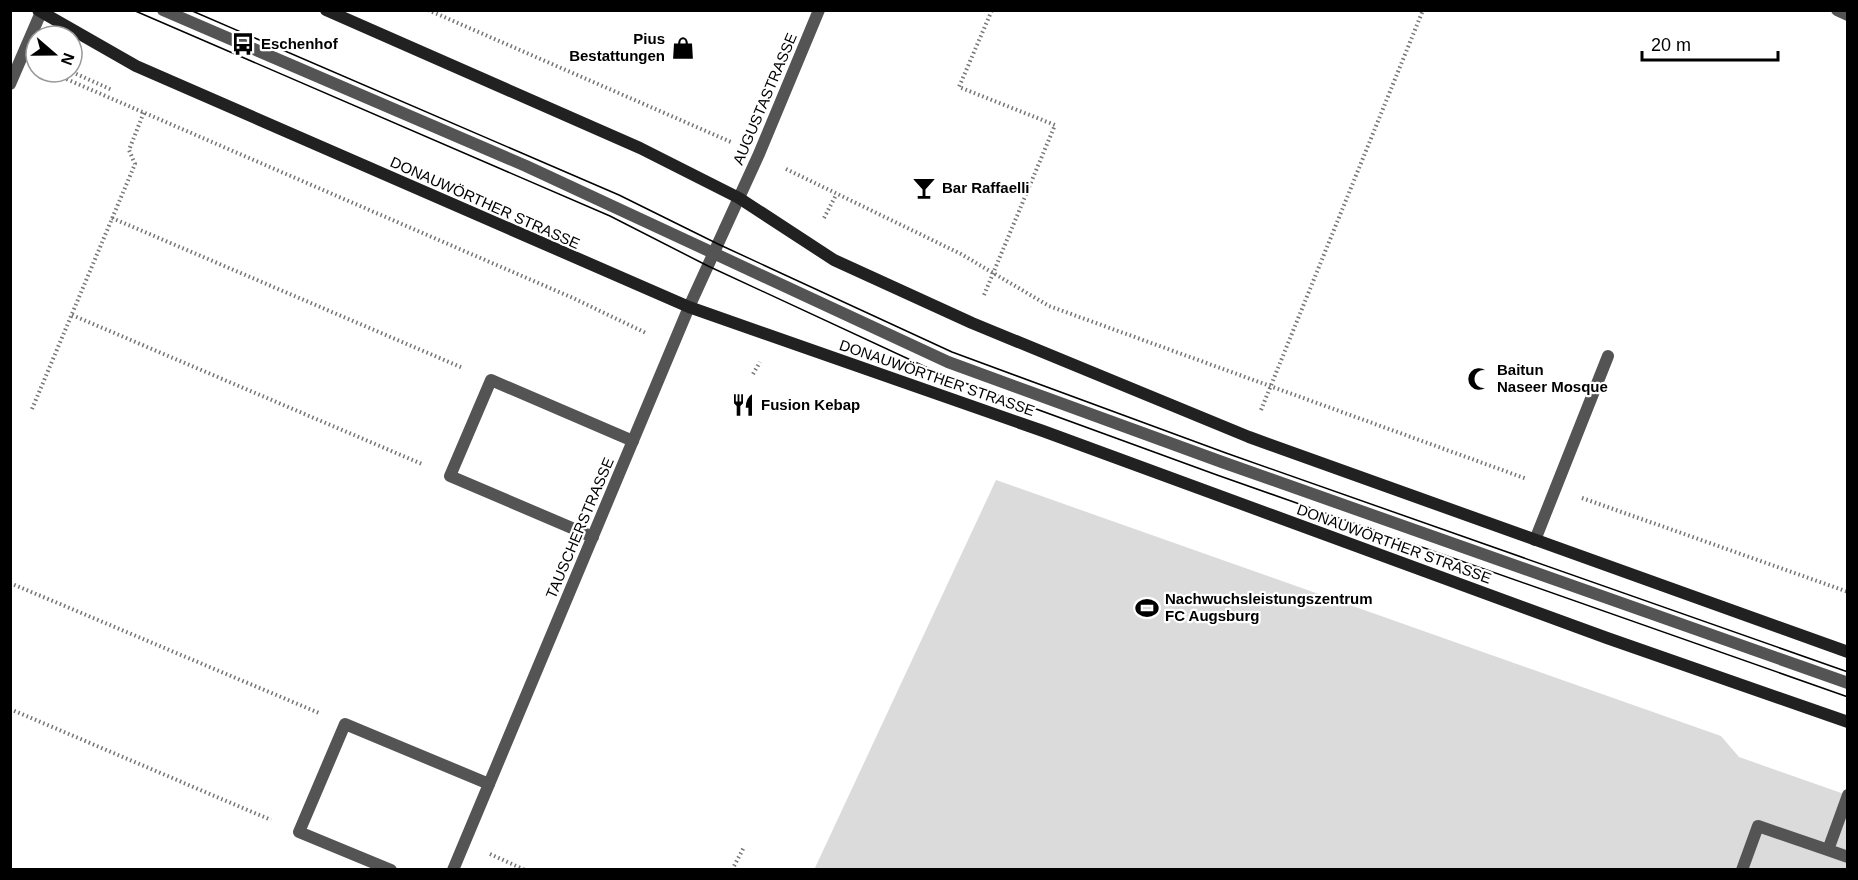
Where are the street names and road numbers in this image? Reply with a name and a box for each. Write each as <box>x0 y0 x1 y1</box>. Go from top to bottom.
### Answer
street label: AUGUSTASTRASSE <box>729 30 800 167</box>
street label: DONAUWÖRTHER STRASSE <box>388 153 583 252</box>
street label: DONAUWÖRTHER STRASSE <box>837 336 1037 419</box>
street label: TAUSCHERSTRASSE <box>542 455 617 601</box>
street label: DONAUWÖRTHER STRASSE <box>1295 500 1494 587</box>

